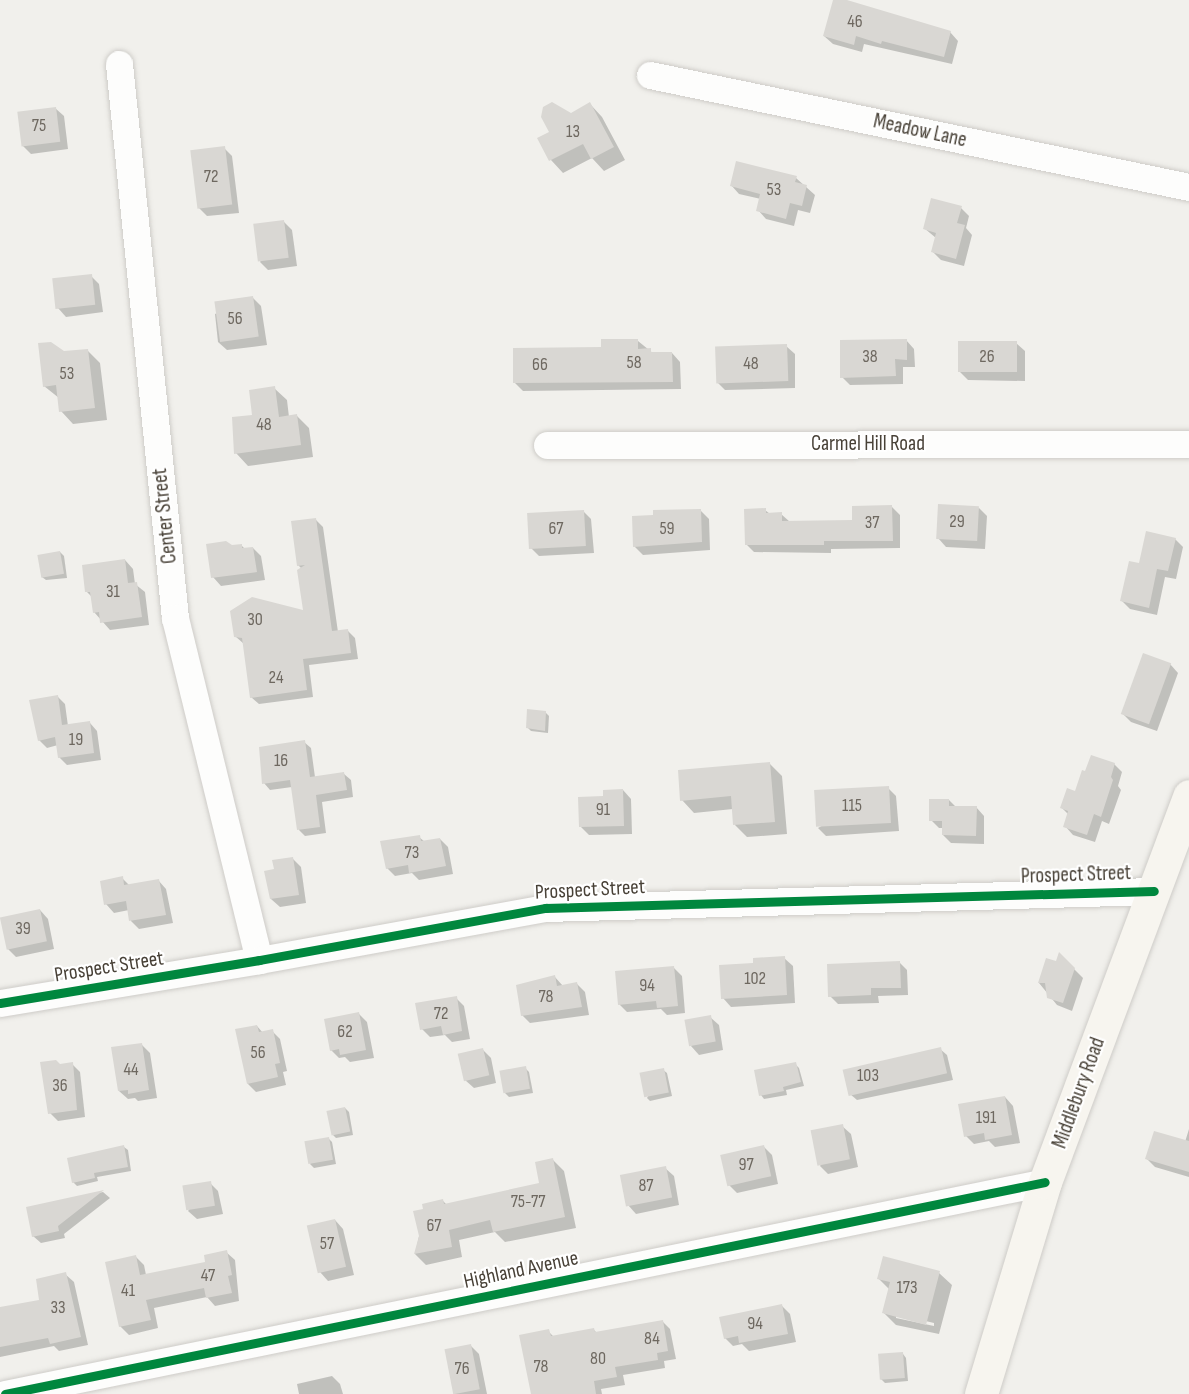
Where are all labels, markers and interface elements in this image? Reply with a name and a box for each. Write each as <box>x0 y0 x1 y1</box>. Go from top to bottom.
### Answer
house number: 46 <box>847 11 863 33</box>
street label: Meadow Lane <box>871 109 969 153</box>
house number: 75 <box>32 115 46 137</box>
house number: 13 <box>566 121 580 143</box>
house number: 72 <box>204 166 218 188</box>
house number: 53 <box>767 179 781 201</box>
house number: 56 <box>227 308 243 330</box>
house number: 38 <box>862 346 878 368</box>
house number: 26 <box>979 346 995 368</box>
house number: 58 <box>626 352 642 374</box>
house number: 48 <box>743 353 759 375</box>
house number: 66 <box>532 354 548 376</box>
house number: 53 <box>60 363 74 385</box>
house number: 48 <box>256 414 272 436</box>
street label: Carmel Hill Road <box>811 431 925 457</box>
street label: Center Street <box>147 467 183 565</box>
house number: 29 <box>949 511 965 533</box>
house number: 37 <box>865 512 879 534</box>
house number: 67 <box>548 518 564 540</box>
house number: 59 <box>659 518 675 540</box>
house number: 31 <box>106 581 120 603</box>
house number: 30 <box>247 609 263 631</box>
house number: 24 <box>269 667 283 689</box>
house number: 19 <box>69 729 83 751</box>
house number: 16 <box>274 750 288 772</box>
house number: 115 <box>842 795 862 817</box>
house number: 91 <box>596 799 610 821</box>
house number: 73 <box>405 842 419 864</box>
street label: Prospect Street <box>1020 860 1132 890</box>
street label: Prospect Street <box>534 875 646 905</box>
house number: 39 <box>15 918 31 940</box>
street label: Prospect Street <box>53 946 165 988</box>
house number: 102 <box>744 968 766 990</box>
house number: 94 <box>639 975 655 997</box>
house number: 78 <box>538 986 554 1008</box>
house number: 72 <box>434 1003 448 1025</box>
house number: 62 <box>337 1021 353 1043</box>
street label: Middlebury Road <box>1047 1034 1111 1152</box>
house number: 56 <box>250 1042 266 1064</box>
house number: 44 <box>123 1059 139 1081</box>
house number: 103 <box>857 1065 879 1087</box>
house number: 36 <box>52 1075 68 1097</box>
house number: 191 <box>976 1107 996 1129</box>
house number: 97 <box>738 1154 754 1176</box>
house number: 87 <box>638 1175 654 1197</box>
house number: 75-77 <box>511 1191 545 1213</box>
house number: 67 <box>426 1215 442 1237</box>
house number: 57 <box>320 1233 334 1255</box>
street label: Highland Avenue <box>461 1246 581 1294</box>
house number: 47 <box>201 1265 215 1287</box>
house number: 173 <box>896 1277 918 1299</box>
house number: 41 <box>121 1280 135 1302</box>
house number: 33 <box>50 1297 66 1319</box>
house number: 94 <box>747 1313 763 1335</box>
house number: 84 <box>644 1328 660 1350</box>
house number: 80 <box>590 1348 606 1370</box>
house number: 78 <box>533 1356 549 1378</box>
house number: 76 <box>454 1358 470 1380</box>

